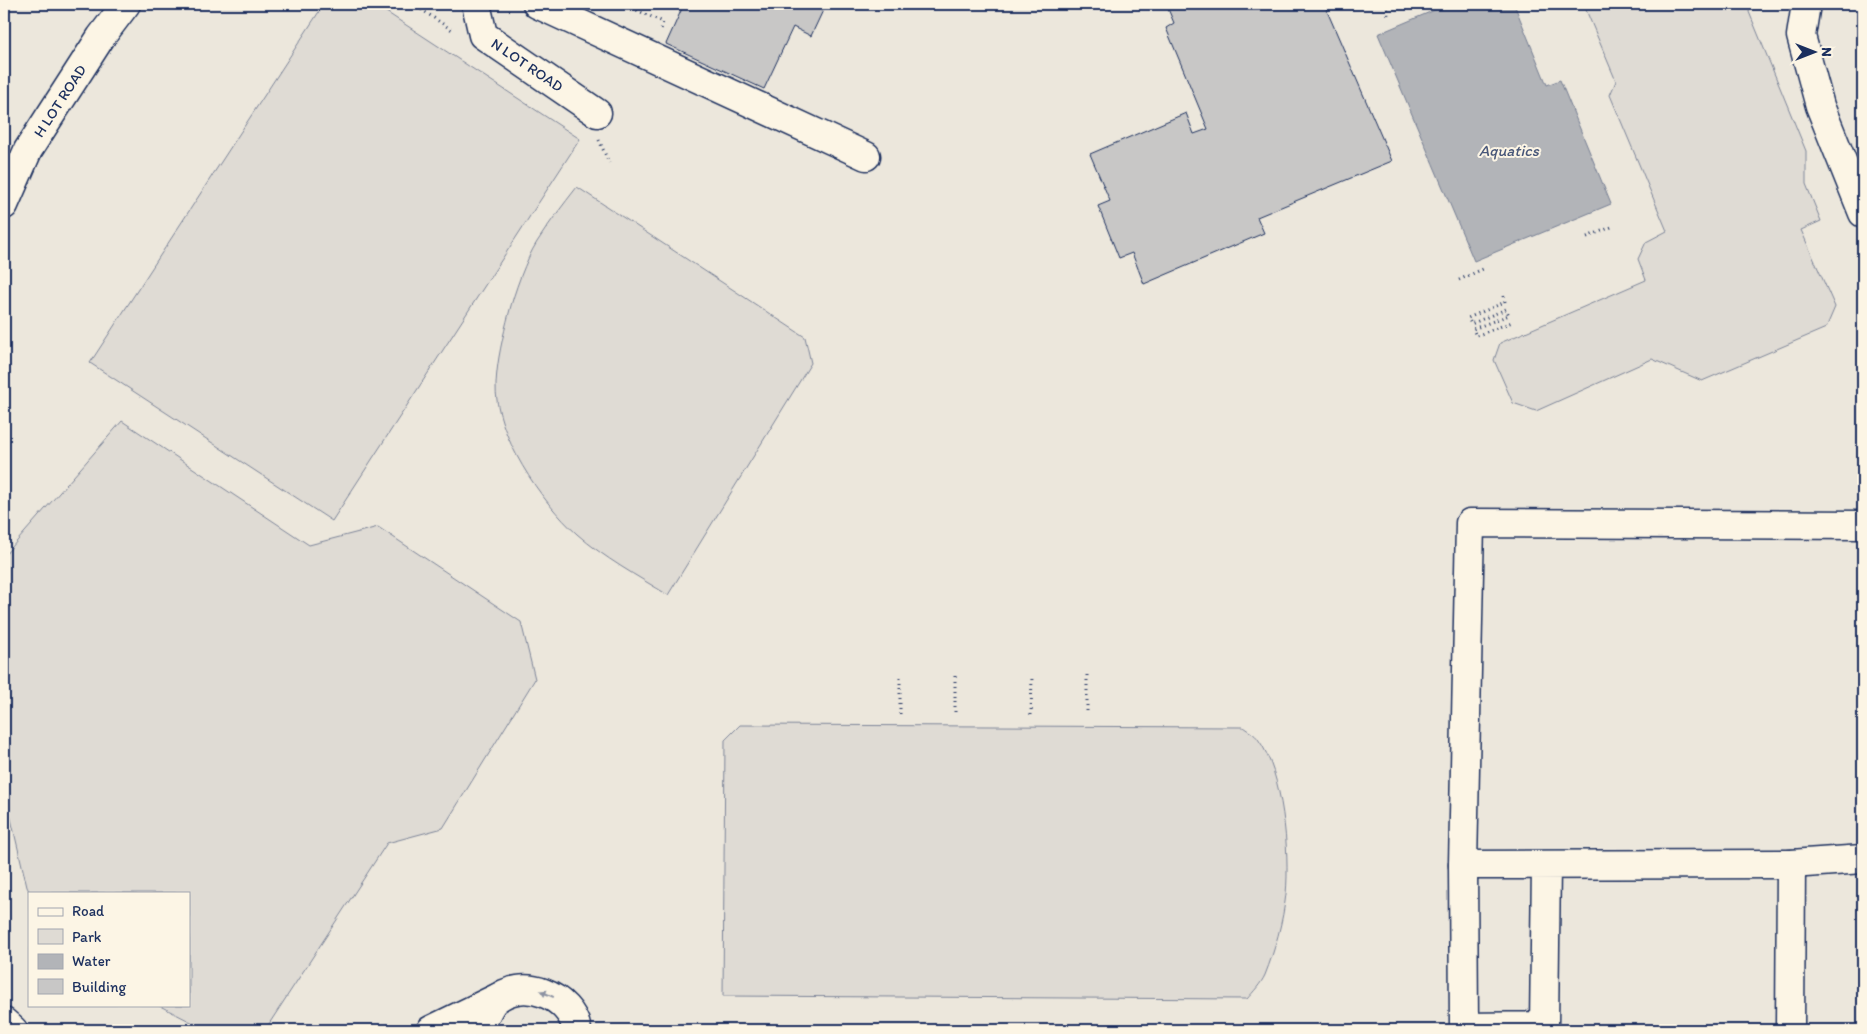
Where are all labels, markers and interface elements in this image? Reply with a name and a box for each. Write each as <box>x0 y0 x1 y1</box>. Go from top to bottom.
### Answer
north arrow <box>1790 28 1840 78</box>
street label: N LOT ROAD <box>488 34 566 96</box>
text: N <box>1818 47 1835 57</box>
street label: H LOT ROAD <box>30 61 90 141</box>
water label: Aquatics <box>1479 141 1540 160</box>
legend <box>28 892 190 1006</box>
text: Road <box>72 902 105 920</box>
text: Park <box>72 928 102 946</box>
text: Water <box>72 952 111 970</box>
text: Building <box>72 978 126 996</box>
one-way arrow <box>540 990 554 998</box>

